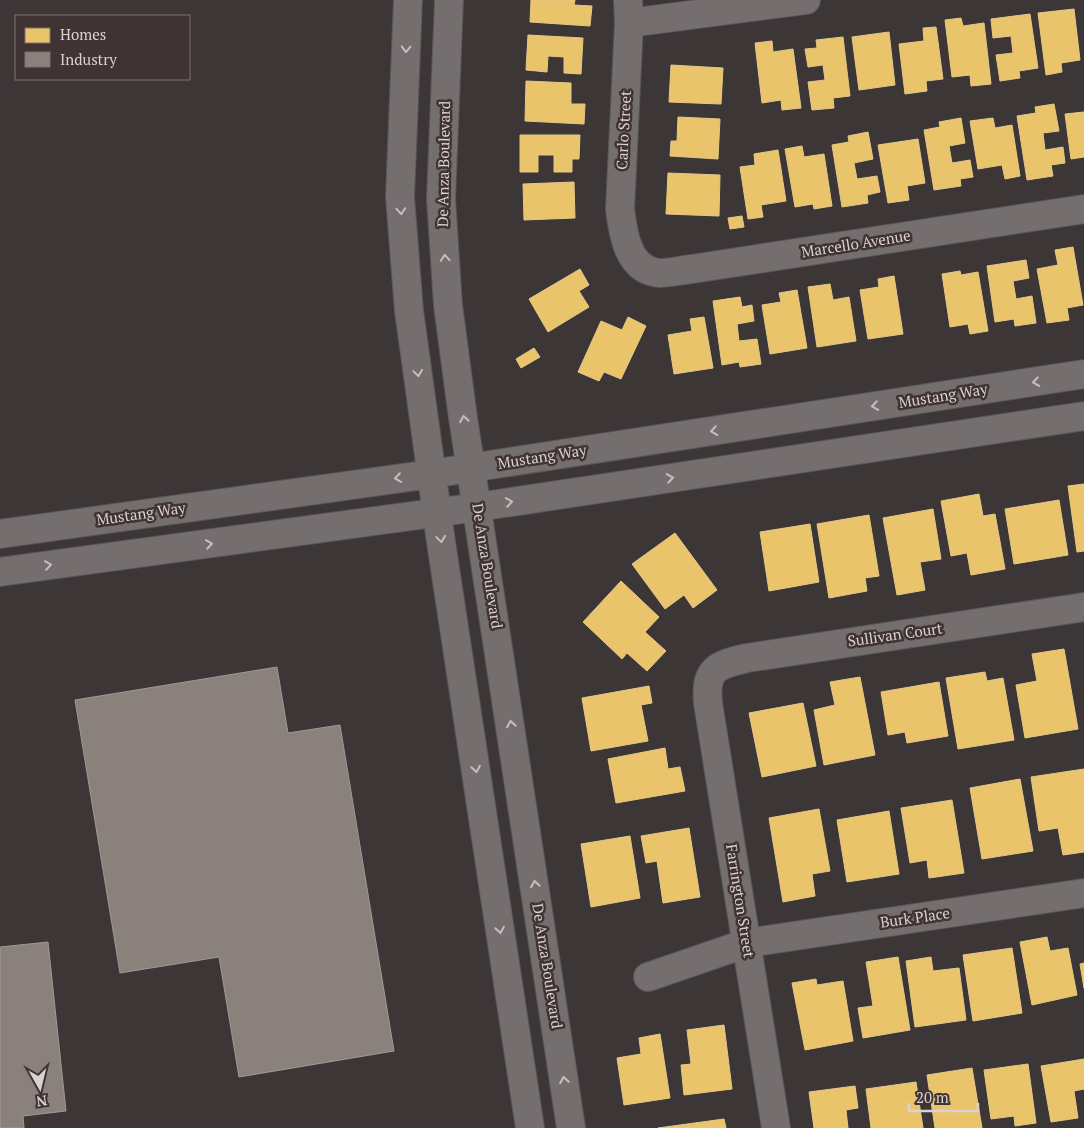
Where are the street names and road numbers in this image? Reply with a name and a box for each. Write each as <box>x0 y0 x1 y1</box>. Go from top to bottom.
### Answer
street label: Carlo Street <box>611 89 635 170</box>
street label: De Anza Boulevard <box>432 101 454 227</box>
street label: Marcello Avenue <box>800 224 912 262</box>
street label: Mustang Way <box>897 378 989 412</box>
street label: Mustang Way <box>496 439 588 473</box>
street label: Mustang Way <box>95 497 187 529</box>
street label: De Anza Boulevard <box>468 502 508 630</box>
street label: Sullivan Court <box>846 617 944 651</box>
street label: Farrington Street <box>722 842 760 960</box>
street label: De Anza Boulevard <box>528 902 568 1030</box>
street label: Burk Place <box>879 902 951 932</box>

